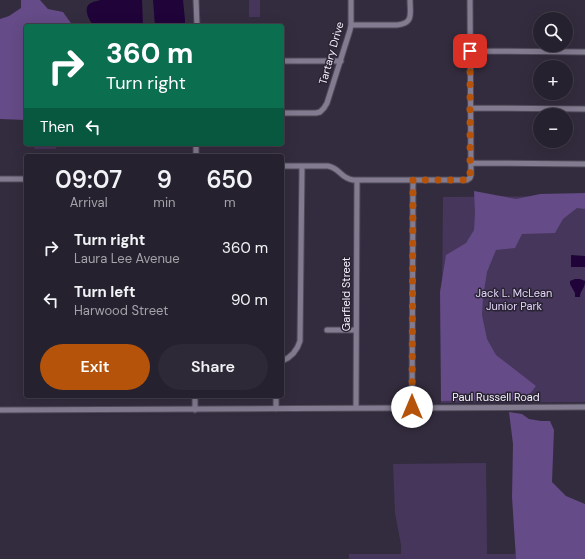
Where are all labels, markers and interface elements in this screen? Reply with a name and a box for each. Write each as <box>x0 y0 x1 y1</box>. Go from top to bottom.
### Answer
map controls <box>533 12 573 148</box>
button: search <box>533 12 573 52</box>
street label: Tartary Drive <box>315 20 347 86</box>
pin <box>453 34 487 68</box>
text: 360 m <box>106 35 193 72</box>
icon: right <box>40 40 92 92</box>
icon: arrive <box>459 40 481 62</box>
button: + <box>533 60 573 100</box>
text: Turn right <box>106 71 186 95</box>
button: − <box>533 108 573 148</box>
icon: left <box>82 116 104 138</box>
text: Then <box>40 117 74 137</box>
text: 09:07 <box>55 164 122 195</box>
text: 9 <box>157 164 172 195</box>
text: 650 <box>207 164 253 195</box>
text: Arrival <box>70 194 108 211</box>
text: min <box>153 194 175 211</box>
text: m <box>224 194 236 211</box>
text: Turn right <box>74 230 145 250</box>
icon: right <box>40 237 62 259</box>
text: 360 m <box>222 238 268 258</box>
text: Laura Lee Avenue <box>74 250 180 267</box>
street label: Garfield Street <box>339 257 353 331</box>
text: Turn left <box>74 282 135 302</box>
park label: Jack L. McLean Junior Park <box>476 286 552 313</box>
icon: left <box>40 289 62 311</box>
text: 90 m <box>231 290 268 310</box>
text: Harwood Street <box>74 302 168 319</box>
button: Exit <box>40 344 150 390</box>
button: Share <box>158 344 268 390</box>
position arrow <box>391 386 433 428</box>
street label: Paul Russell Road <box>452 390 540 404</box>

